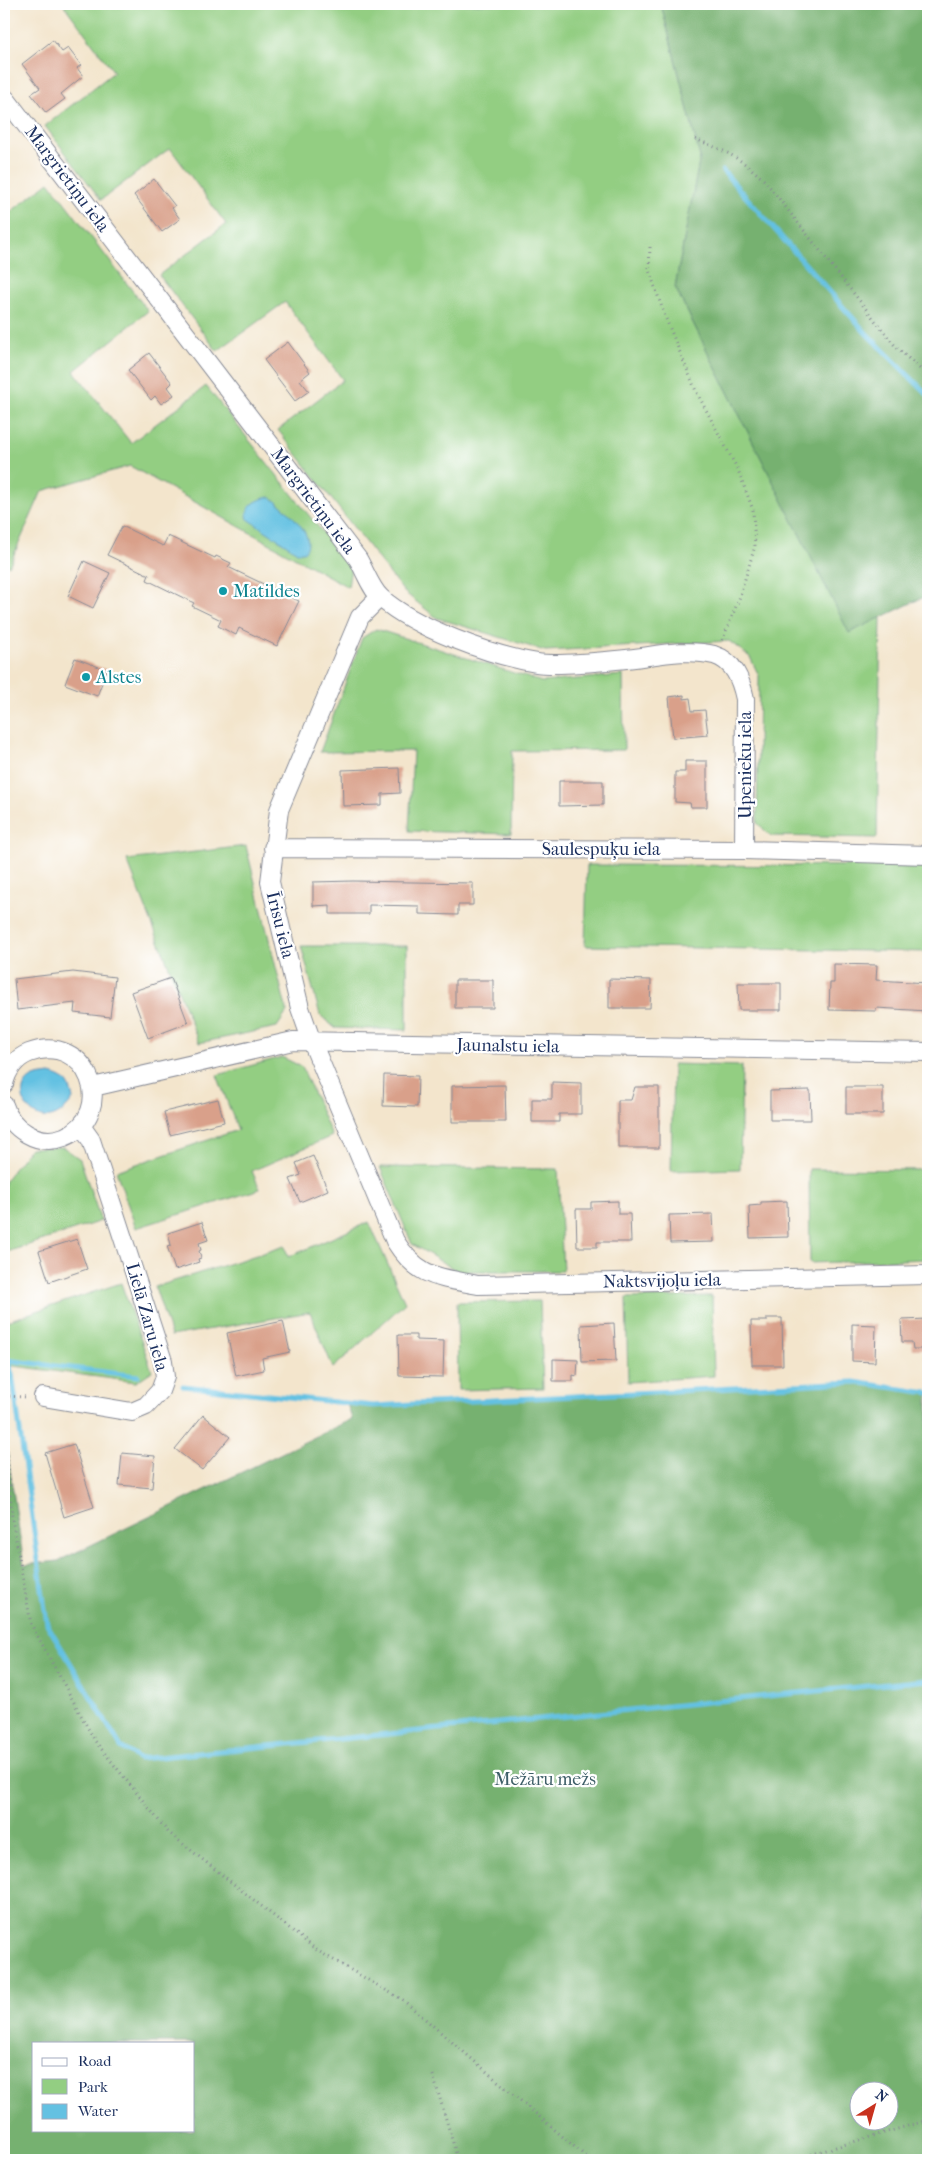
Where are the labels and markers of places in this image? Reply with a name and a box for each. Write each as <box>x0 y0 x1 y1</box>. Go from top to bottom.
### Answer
place label: Matildes <box>233 581 300 602</box>
marker: Matildes <box>217 585 229 597</box>
place label: Alstes <box>95 667 142 688</box>
marker: Alstes <box>80 671 92 683</box>

